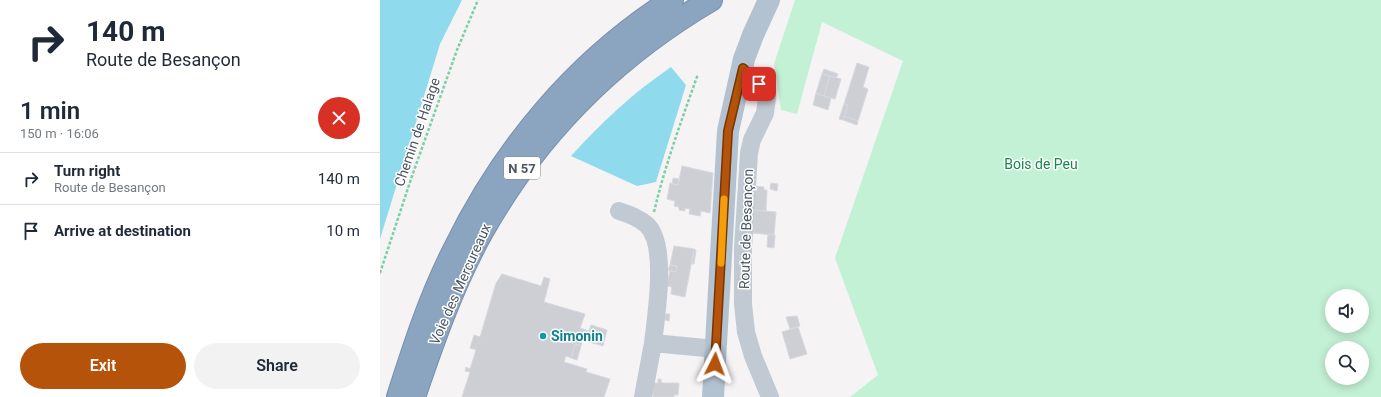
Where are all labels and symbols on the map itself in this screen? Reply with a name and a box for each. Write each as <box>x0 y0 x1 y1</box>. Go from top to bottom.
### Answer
pin <box>742 67 776 101</box>
street label: Chemin de Halage <box>391 76 443 188</box>
park label: Bois de Peu <box>1004 156 1078 172</box>
road number: N 57 <box>504 157 540 179</box>
street label: Route de Besançon <box>736 169 756 289</box>
street label: Voie des Mercureaux <box>426 221 494 347</box>
place label: Simonin <box>551 328 603 344</box>
marker: Simonin <box>538 331 548 341</box>
position arrow <box>694 343 736 385</box>

